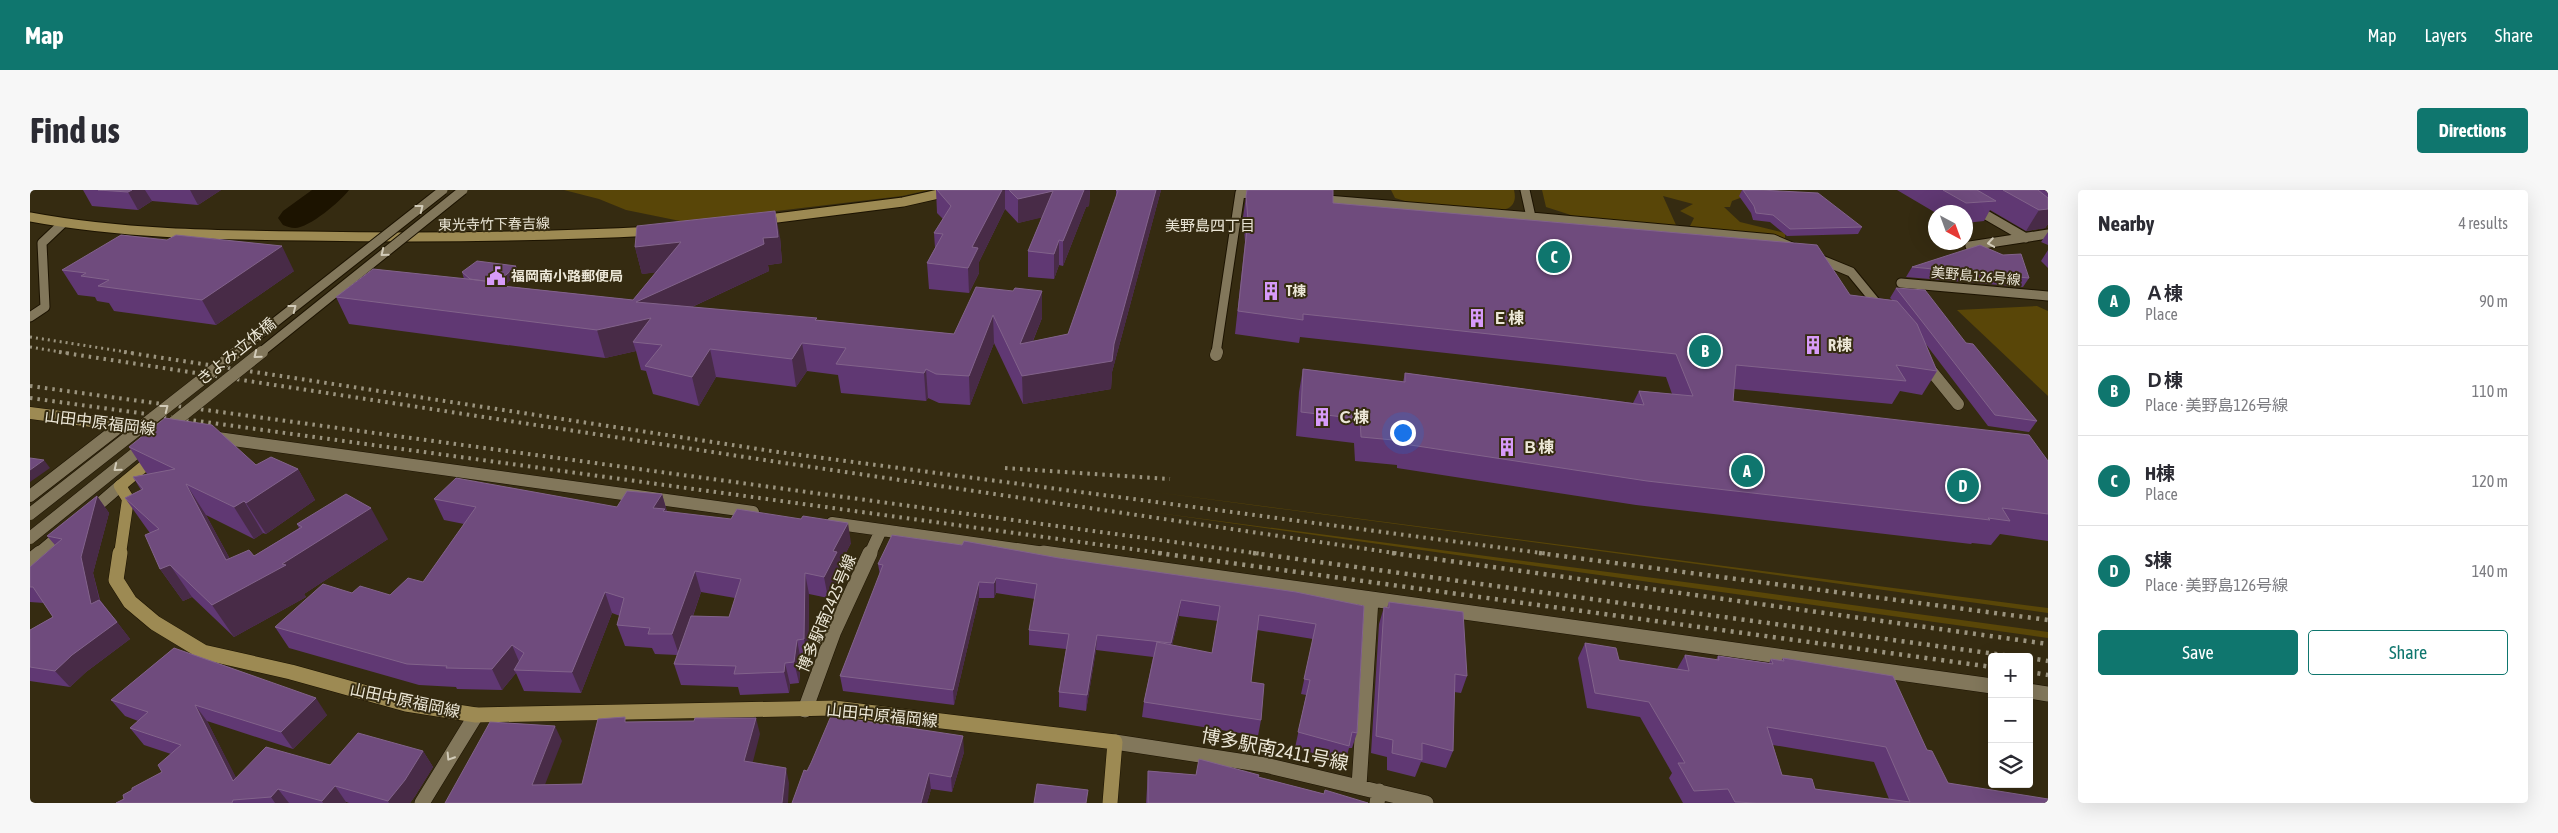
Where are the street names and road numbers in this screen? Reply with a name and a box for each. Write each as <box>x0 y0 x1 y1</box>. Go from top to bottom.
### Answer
street label: 東光寺竹下春吉線 <box>438 215 550 233</box>
street label: 美野島126号線 <box>1931 264 2021 288</box>
street label: きよみ立体橋 <box>193 314 279 388</box>
street label: 山田中原福岡線 <box>43 406 157 438</box>
street label: 博多駅南2425号線 <box>793 551 859 675</box>
street label: 山田中原福岡線 <box>348 680 462 720</box>
street label: 山田中原福岡線 <box>825 700 939 730</box>
street label: 博多駅南2411号線 <box>1199 724 1351 774</box>

